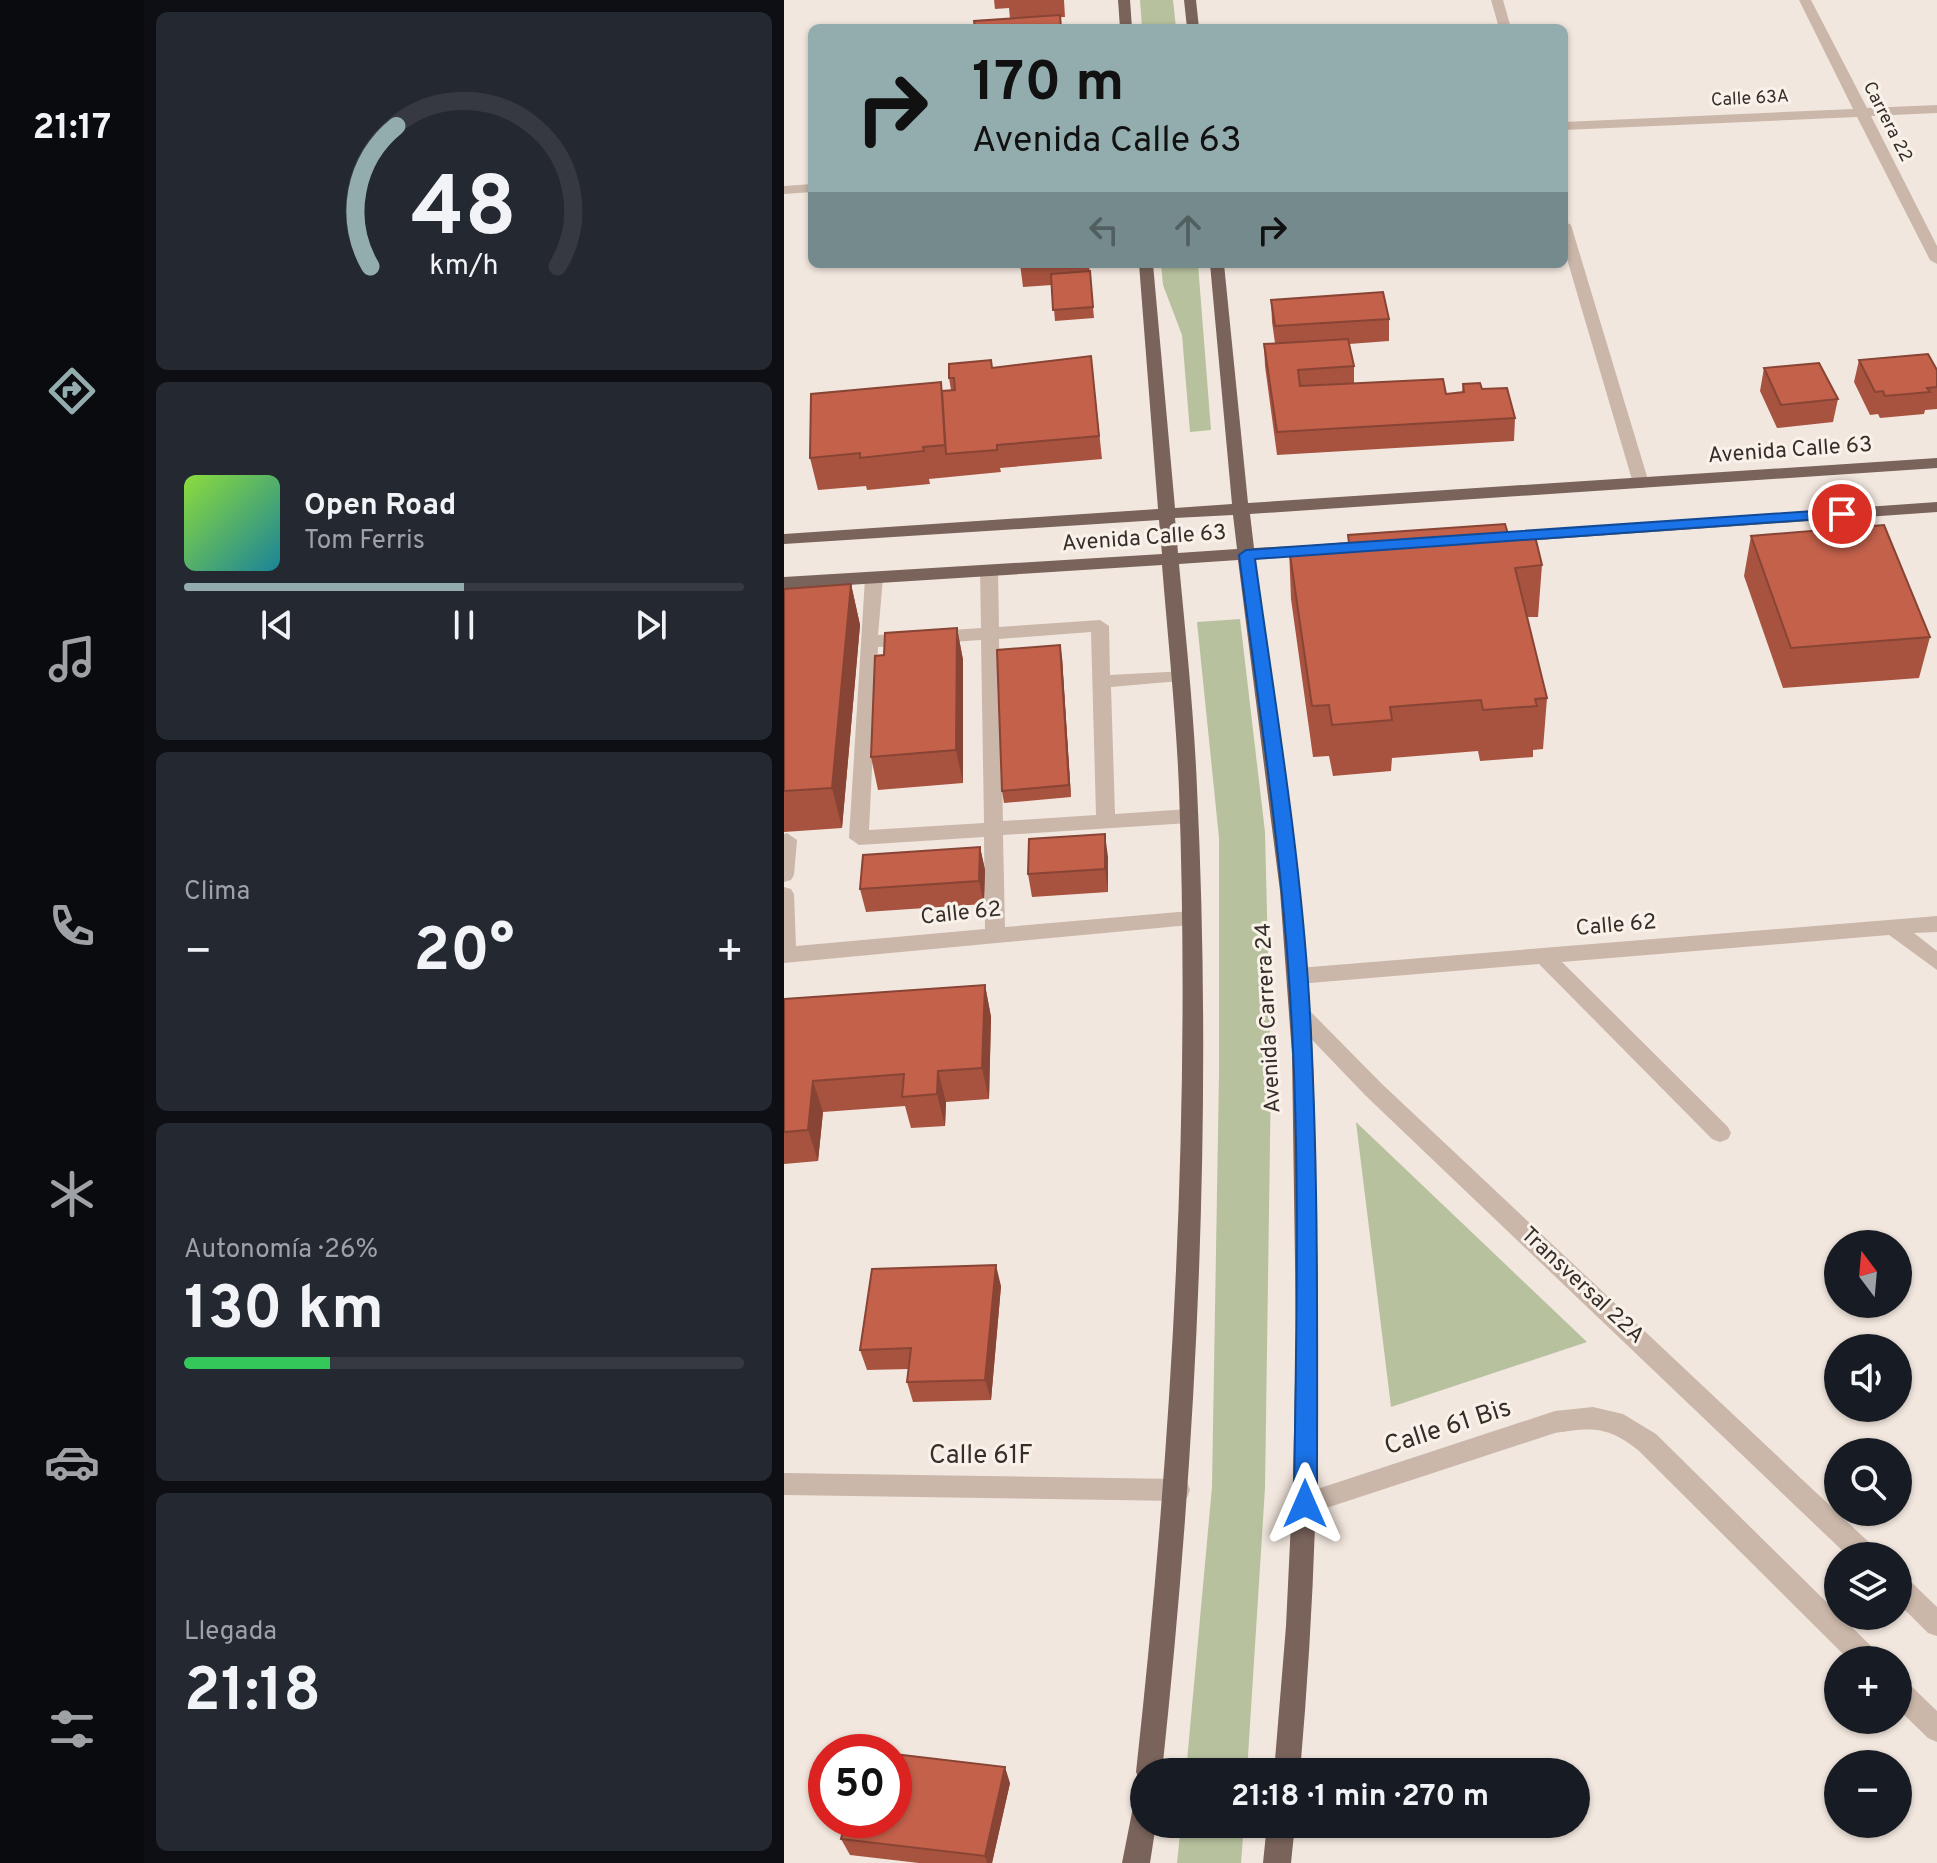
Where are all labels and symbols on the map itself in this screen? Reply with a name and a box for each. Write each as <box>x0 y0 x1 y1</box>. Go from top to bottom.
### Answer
street label: Carrera 22 <box>1857 78 1917 166</box>
street label: Calle 63A <box>1710 85 1790 113</box>
street label: Avenida Calle 63 <box>1707 432 1873 470</box>
pin <box>1808 480 1876 548</box>
street label: Avenida Calle 63 <box>1061 520 1227 558</box>
street label: Calle 62 <box>919 896 1003 932</box>
street label: Calle 62 <box>1575 909 1657 943</box>
street label: Avenida Carrera 24 <box>1251 922 1287 1114</box>
street label: Transversal 22A <box>1515 1222 1649 1350</box>
north arrow <box>1824 1230 1912 1318</box>
street label: Calle 61 Bis <box>1380 1392 1516 1464</box>
street label: Calle 61F <box>929 1440 1033 1473</box>
position arrow <box>1263 1462 1347 1546</box>
speed limit sign: 50 <box>808 1734 912 1838</box>

